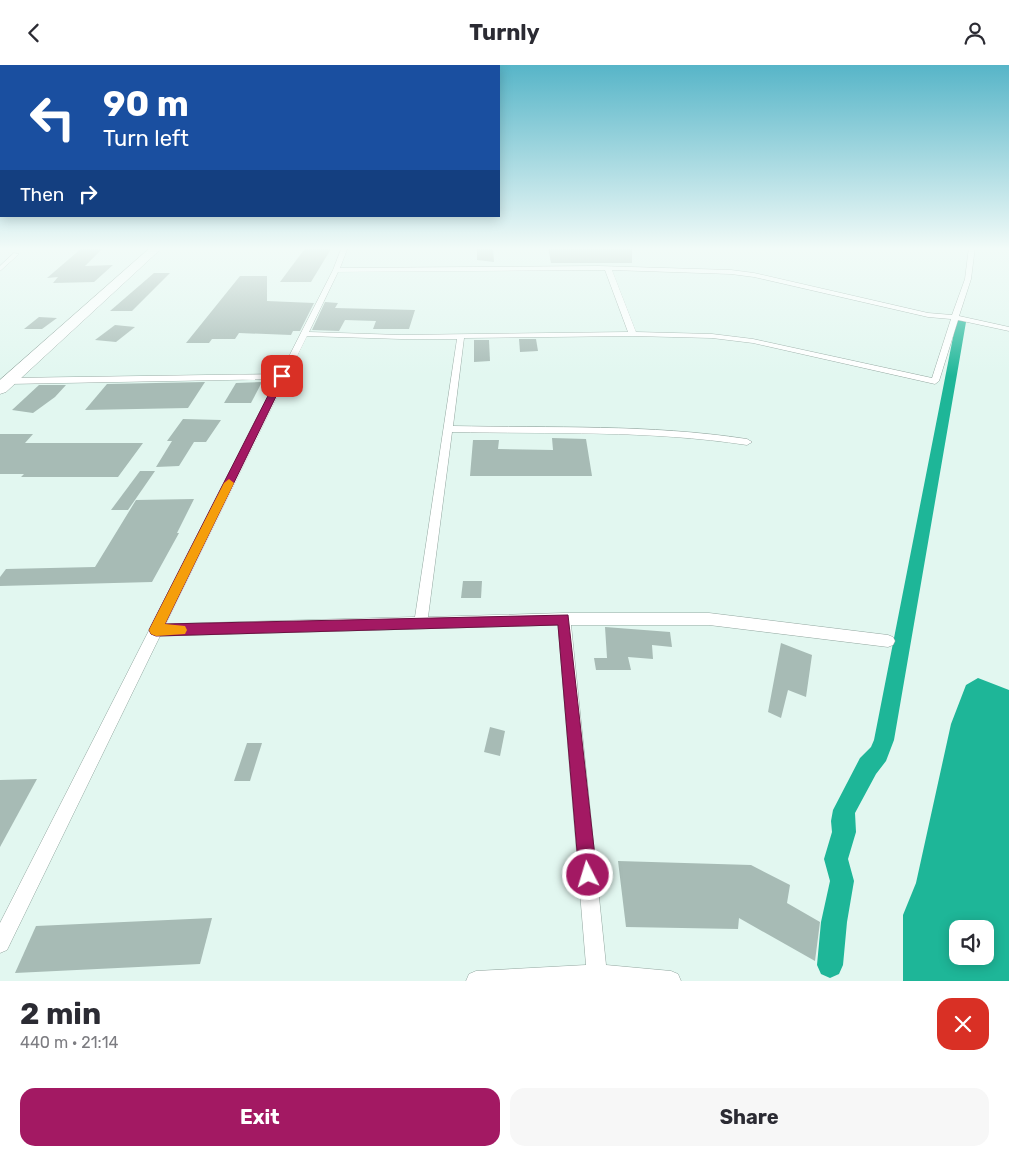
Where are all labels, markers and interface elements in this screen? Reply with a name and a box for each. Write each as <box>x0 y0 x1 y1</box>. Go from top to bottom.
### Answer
icon: back <box>20 19 48 47</box>
text: Turnly <box>469 19 540 46</box>
icon: person <box>961 19 989 47</box>
text: 90 m <box>103 83 189 125</box>
icon: left <box>20 85 85 150</box>
text: Turn left <box>103 125 189 152</box>
icon: right <box>74 180 102 208</box>
text: Then <box>20 183 64 206</box>
pin <box>261 355 303 397</box>
icon: arrive <box>268 362 296 390</box>
position arrow <box>561 848 613 900</box>
map controls <box>949 920 994 965</box>
button: sound <box>949 920 994 965</box>
text: 2 min <box>20 996 101 1032</box>
button: close <box>937 998 989 1050</box>
text: 440 m · 21:14 <box>20 1033 118 1052</box>
button: Exit <box>20 1088 500 1146</box>
button: Share <box>510 1088 989 1146</box>

